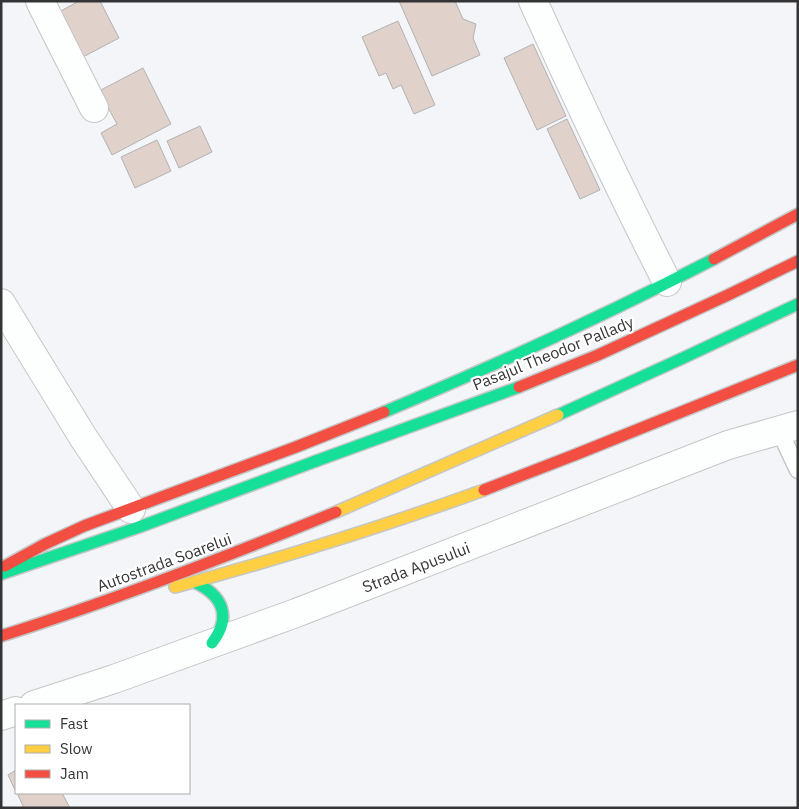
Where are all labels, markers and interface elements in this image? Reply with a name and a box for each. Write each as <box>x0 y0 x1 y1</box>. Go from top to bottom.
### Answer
street label: Pasajul Theodor Pallady <box>470 312 636 394</box>
street label: Autostrada Soarelui <box>94 528 234 596</box>
street label: Strada Apusului <box>359 537 473 597</box>
legend <box>15 704 190 794</box>
text: Fast <box>60 714 88 733</box>
text: Slow <box>60 739 93 758</box>
text: Jam <box>60 764 89 783</box>

